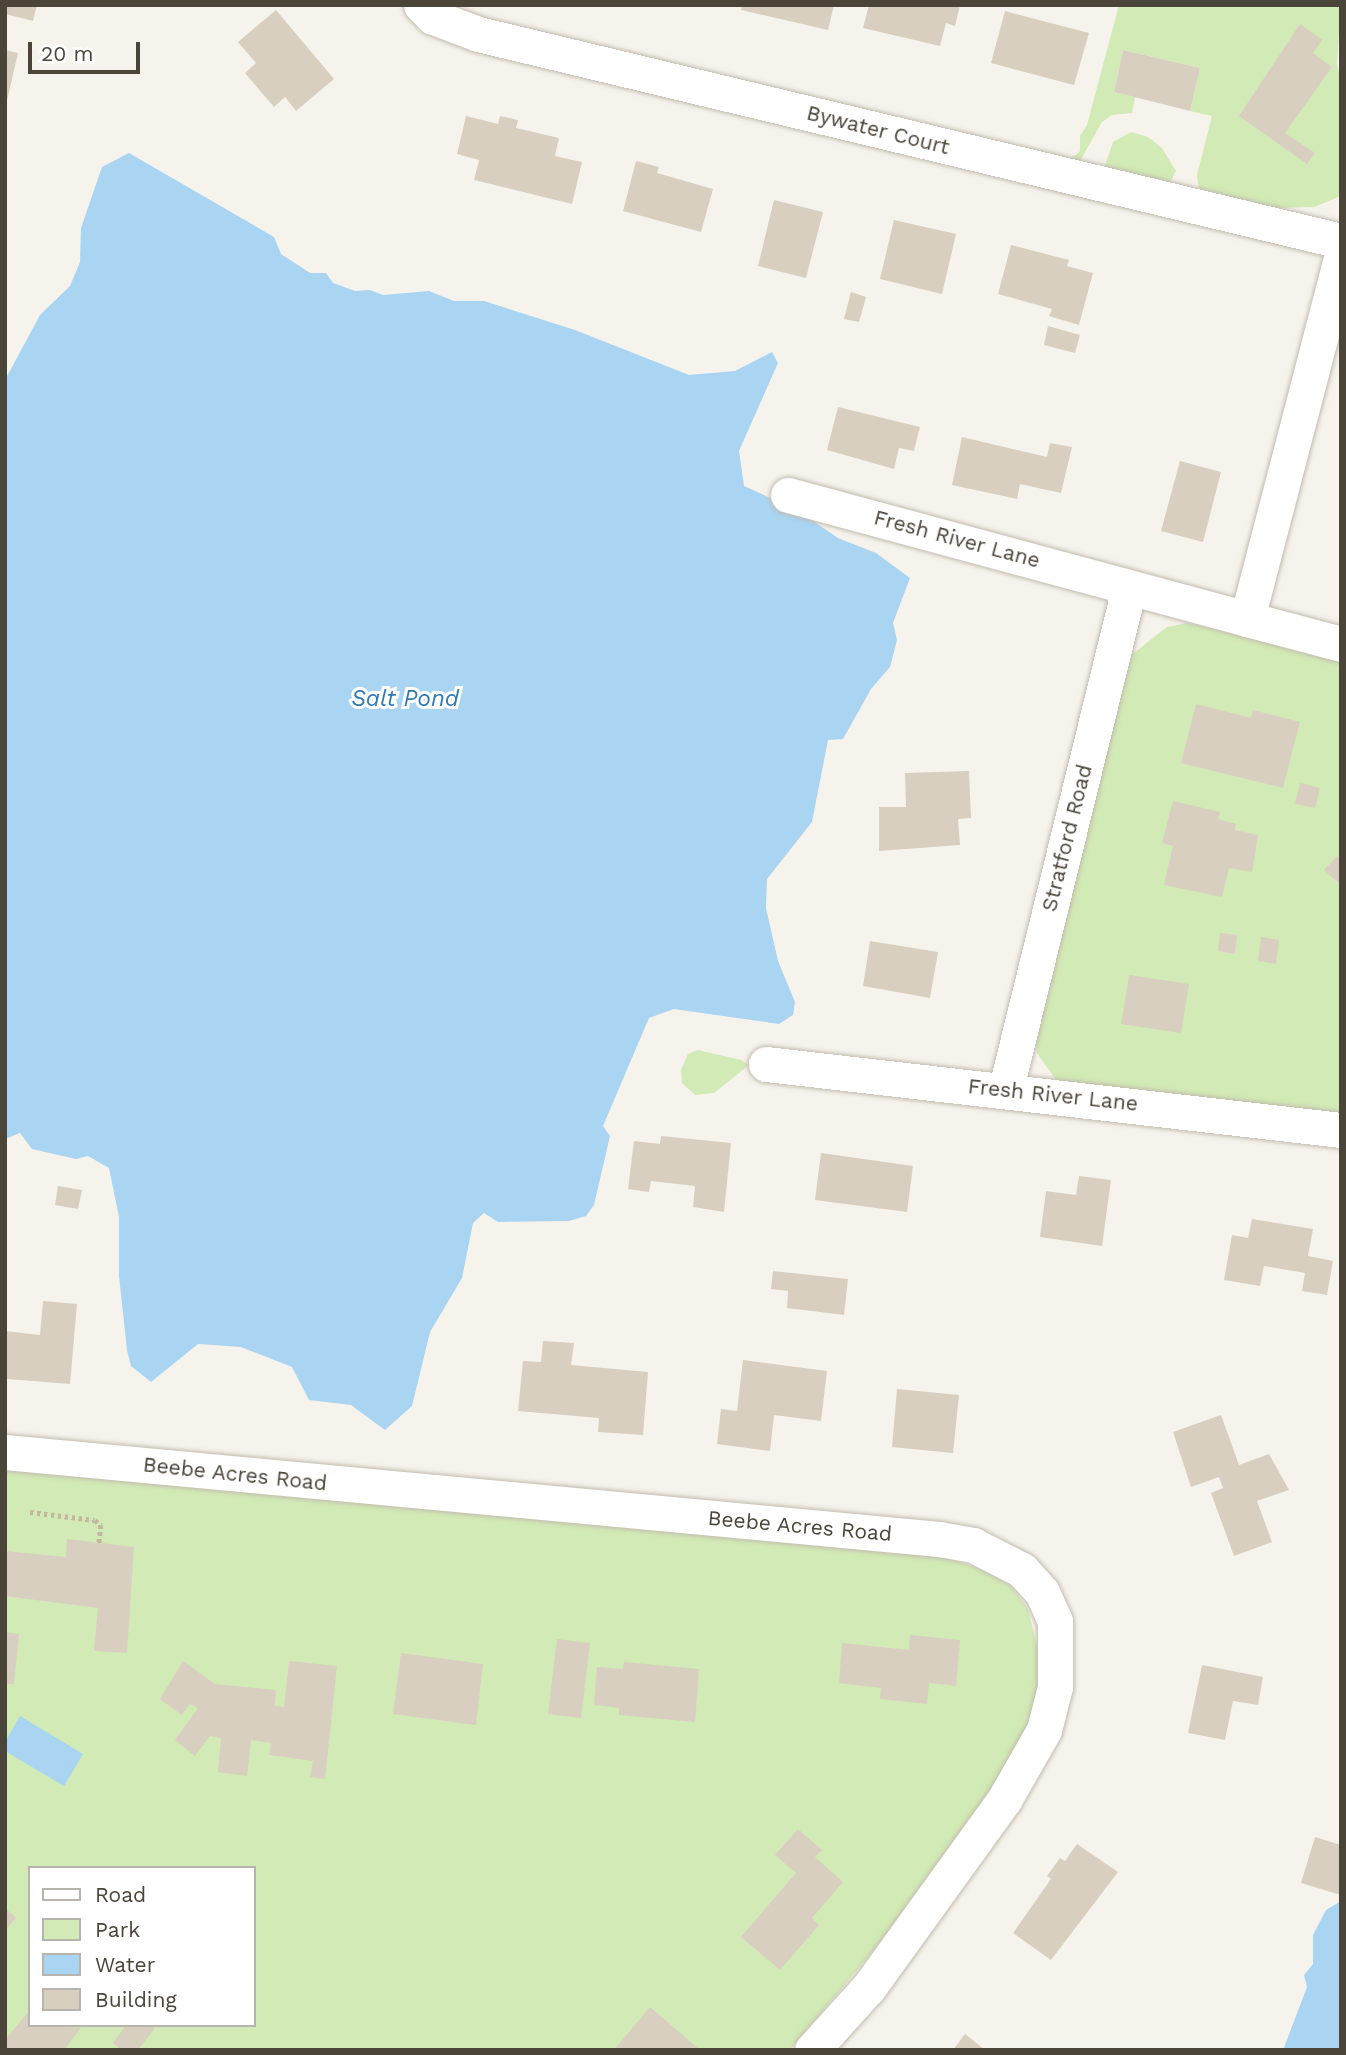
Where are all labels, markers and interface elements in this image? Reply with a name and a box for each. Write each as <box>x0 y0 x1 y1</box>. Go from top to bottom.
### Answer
scale bar <box>32 28 144 72</box>
text: 20 m <box>41 41 93 66</box>
street label: Bywater Court <box>804 100 952 160</box>
street label: Fresh River Lane <box>871 505 1043 573</box>
water label: Salt Pond <box>351 685 459 713</box>
street label: Stratford Road <box>1037 762 1097 914</box>
street label: Fresh River Lane <box>967 1074 1139 1116</box>
street label: Beebe Acres Road <box>141 1452 329 1496</box>
street label: Beebe Acres Road <box>706 1505 894 1547</box>
legend <box>28 1866 256 2027</box>
text: Road <box>95 1882 146 1907</box>
text: Park <box>95 1917 140 1942</box>
text: Water <box>95 1952 155 1977</box>
text: Building <box>95 1987 177 2012</box>

